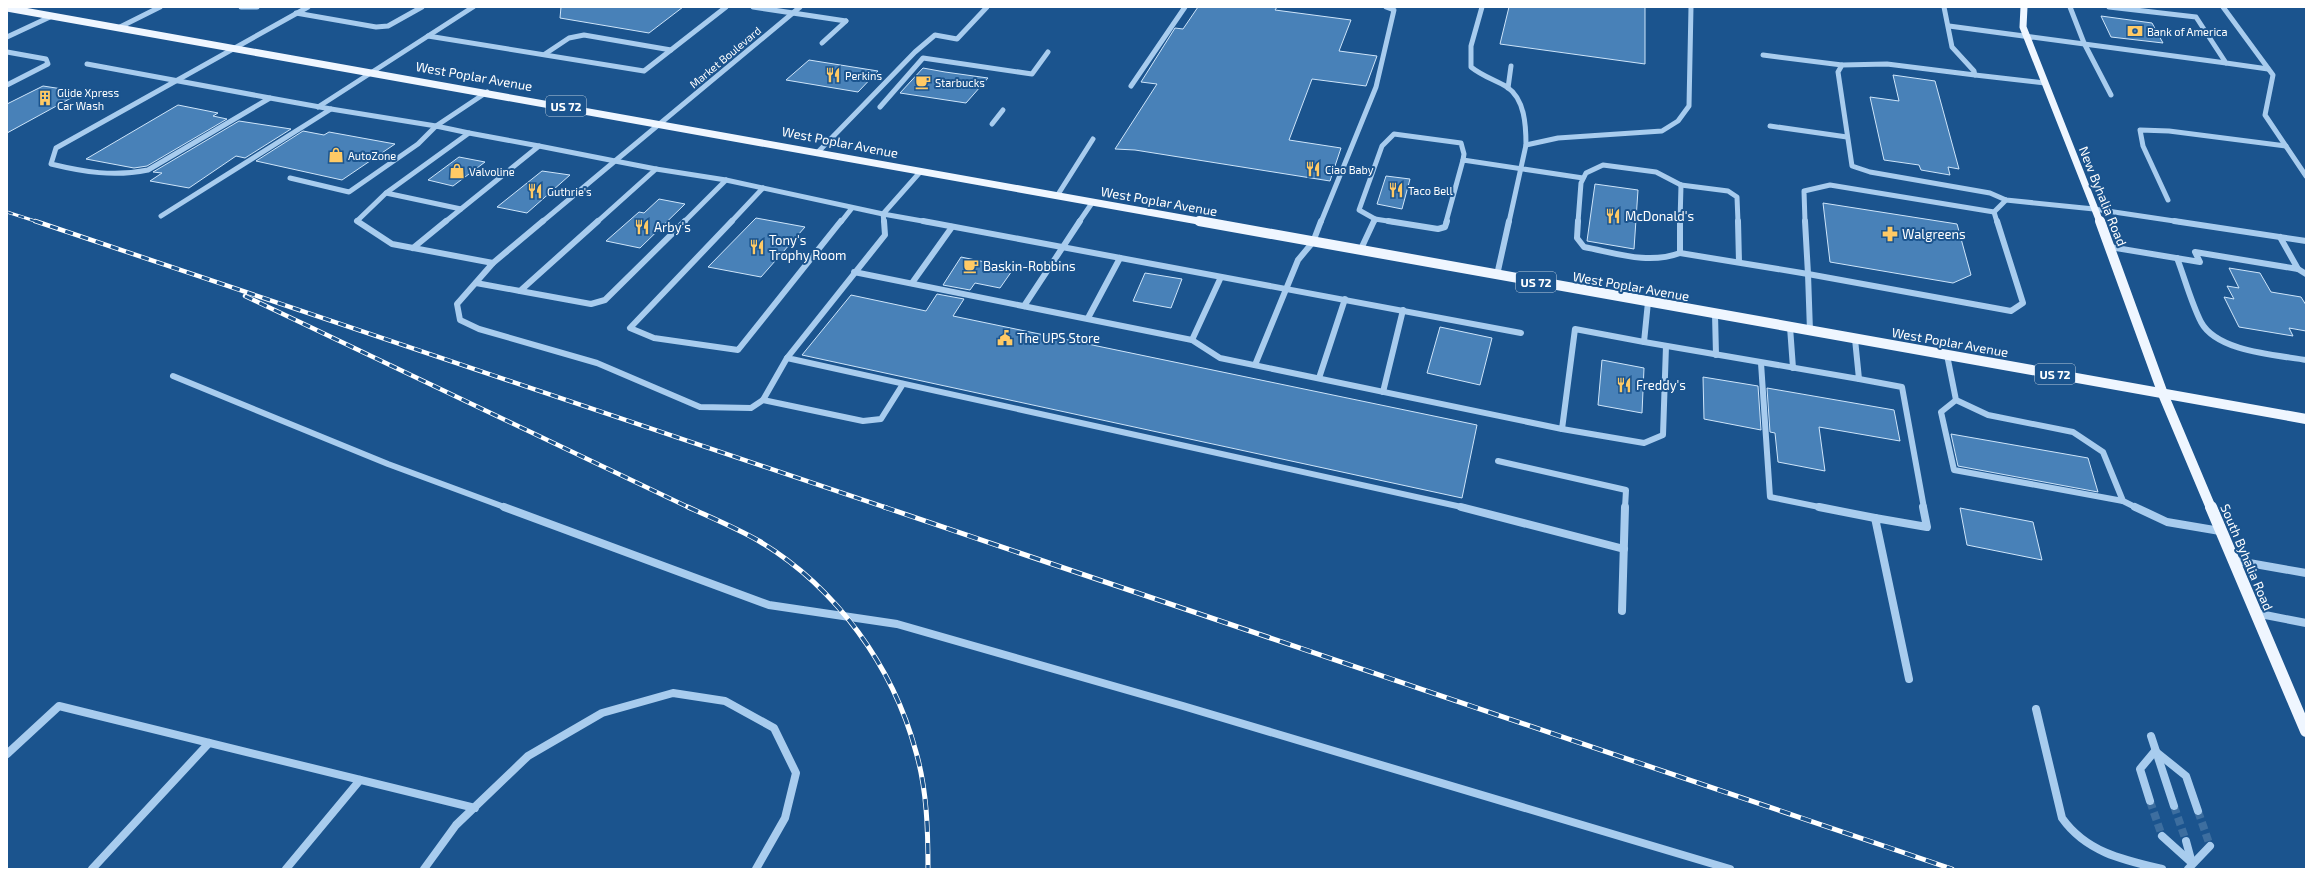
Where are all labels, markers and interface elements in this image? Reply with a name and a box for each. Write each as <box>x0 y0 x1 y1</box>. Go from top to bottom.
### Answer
bank icon: Bank of America <box>2126 22 2144 40</box>
street label: Market Boulevard <box>687 23 763 91</box>
place label: Bank of America <box>2147 25 2228 38</box>
street label: West Poplar Avenue <box>414 58 534 94</box>
restaurant icon: Perkins <box>824 66 842 84</box>
place label: Perkins <box>845 69 882 82</box>
cafe icon: Starbucks <box>914 73 932 91</box>
place label: Starbucks <box>935 76 985 89</box>
place label: Glide Xpress Car Wash <box>57 86 119 112</box>
building icon: Glide Xpress Car Wash <box>36 89 54 107</box>
road number: US 72 <box>546 96 586 116</box>
street label: West Poplar Avenue <box>780 123 900 161</box>
street label: New Byhalia Road <box>2076 144 2130 248</box>
shop icon: AutoZone <box>327 146 345 164</box>
place label: AutoZone <box>348 149 396 162</box>
restaurant icon: Ciao Baby <box>1304 160 1322 178</box>
shop icon: Valvoline <box>448 162 466 180</box>
place label: Ciao Baby <box>1325 163 1374 176</box>
place label: Valvoline <box>469 165 515 178</box>
restaurant icon: Taco Bell <box>1387 181 1405 199</box>
restaurant icon: Guthrie's <box>526 182 544 200</box>
street label: West Poplar Avenue <box>1099 183 1219 219</box>
place label: Taco Bell <box>1408 184 1453 197</box>
place label: Guthrie's <box>547 185 592 198</box>
restaurant icon: McDonald's <box>1604 207 1622 225</box>
place label: McDonald's <box>1625 208 1694 224</box>
restaurant icon: Arby's <box>633 218 651 236</box>
place label: Arby's <box>654 219 691 235</box>
pharmacy icon: Walgreens <box>1881 225 1899 243</box>
place label: Walgreens <box>1902 226 1966 242</box>
place label: Tony's Trophy Room <box>769 232 846 263</box>
restaurant icon: Tony's Trophy Room <box>748 238 766 256</box>
cafe icon: Baskin-Robbins <box>962 257 980 275</box>
place label: Baskin-Robbins <box>983 258 1076 274</box>
street label: West Poplar Avenue <box>1571 268 1691 304</box>
road number: US 72 <box>1516 272 1556 292</box>
street label: West Poplar Avenue <box>1890 324 2010 360</box>
public building icon: The UPS Store <box>996 329 1014 347</box>
place label: The UPS Store <box>1017 330 1100 346</box>
road number: US 72 <box>2035 364 2075 384</box>
restaurant icon: Freddy's <box>1615 376 1633 394</box>
place label: Freddy's <box>1636 377 1686 393</box>
street label: South Byhalia Road <box>2217 501 2277 613</box>

